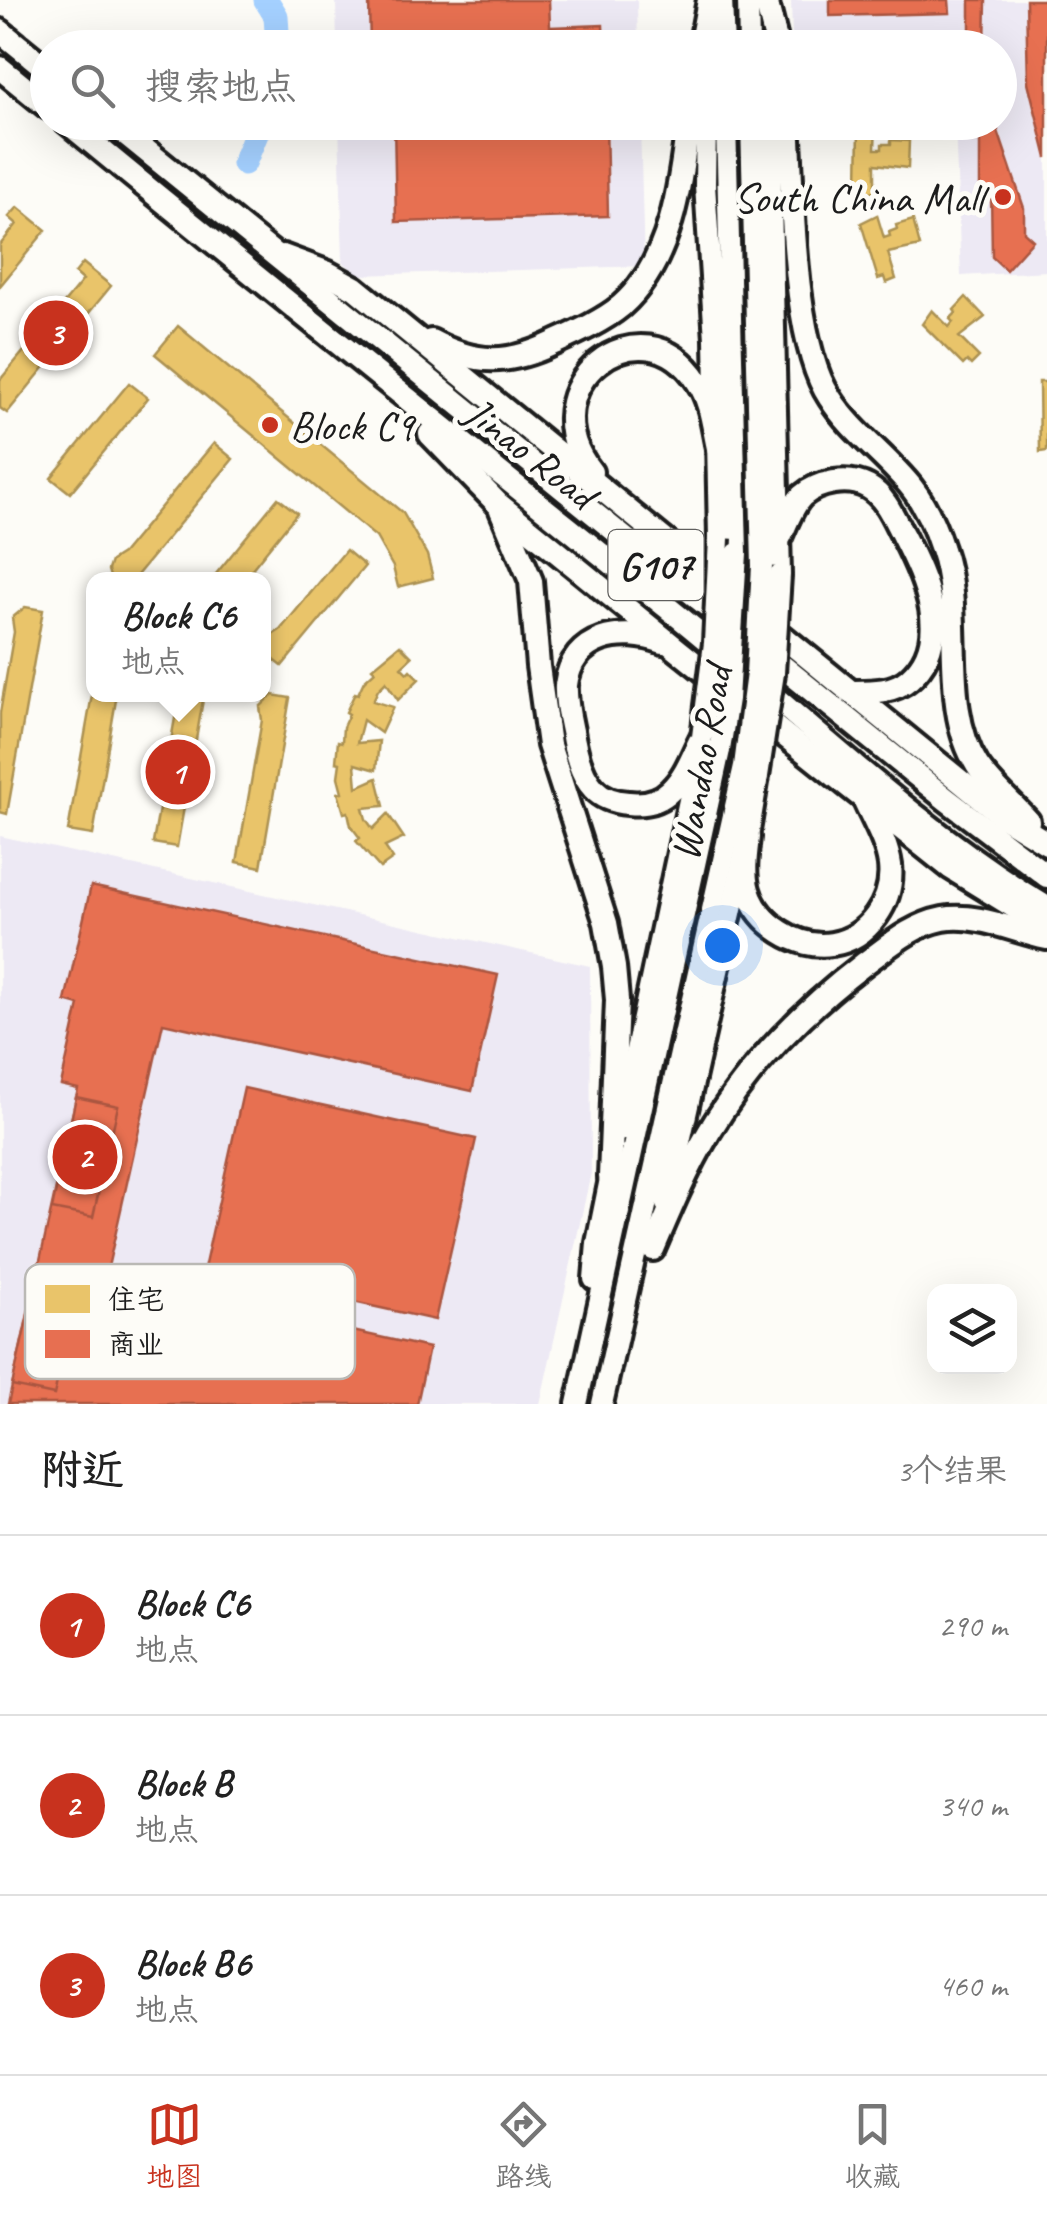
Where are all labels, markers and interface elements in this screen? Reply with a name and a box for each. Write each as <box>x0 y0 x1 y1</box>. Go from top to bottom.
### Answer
search box <box>30 30 1017 140</box>
icon: search <box>65 58 120 113</box>
text: 搜索地点 <box>145 63 297 110</box>
place label: South China Mall <box>734 172 990 225</box>
marker: South China Mall <box>992 186 1014 208</box>
pin: 3 <box>23 296 88 370</box>
street label: Jinao Road <box>453 385 611 525</box>
place label: Block C9 <box>290 400 417 453</box>
marker: Block C9 <box>259 414 281 436</box>
road number: G107 <box>608 530 704 600</box>
popup <box>86 572 271 702</box>
text: Block C6 <box>121 592 236 639</box>
text: 地点 <box>121 641 185 682</box>
street label: Wandao Road <box>658 656 746 864</box>
pin: 1 <box>146 734 210 810</box>
your location <box>697 920 748 971</box>
pin: 2 <box>52 1120 118 1194</box>
legend <box>25 1264 355 1379</box>
text: 住宅 <box>108 1282 164 1317</box>
map controls <box>927 1284 1017 1374</box>
button: layers <box>927 1284 1017 1374</box>
text: 商业 <box>108 1327 164 1362</box>
text: 附近 <box>40 1444 124 1497</box>
text: 3个结果 <box>897 1450 1007 1491</box>
text: Block C6 <box>135 1580 249 1627</box>
text: 1 <box>65 1605 80 1646</box>
text: 290 m <box>938 1605 1007 1646</box>
text: 地点 <box>135 1629 199 1670</box>
text: Block B <box>135 1760 233 1807</box>
text: 2 <box>65 1785 80 1826</box>
text: 340 m <box>938 1785 1007 1826</box>
text: 地点 <box>135 1809 199 1850</box>
text: Block B6 <box>135 1940 251 1987</box>
text: 3 <box>65 1965 80 2006</box>
text: 460 m <box>938 1965 1007 2006</box>
text: 地点 <box>135 1989 199 2030</box>
tab: 地图 <box>146 2097 203 2194</box>
tab: 路线 <box>495 2097 552 2194</box>
tab: 收藏 <box>844 2097 901 2194</box>

